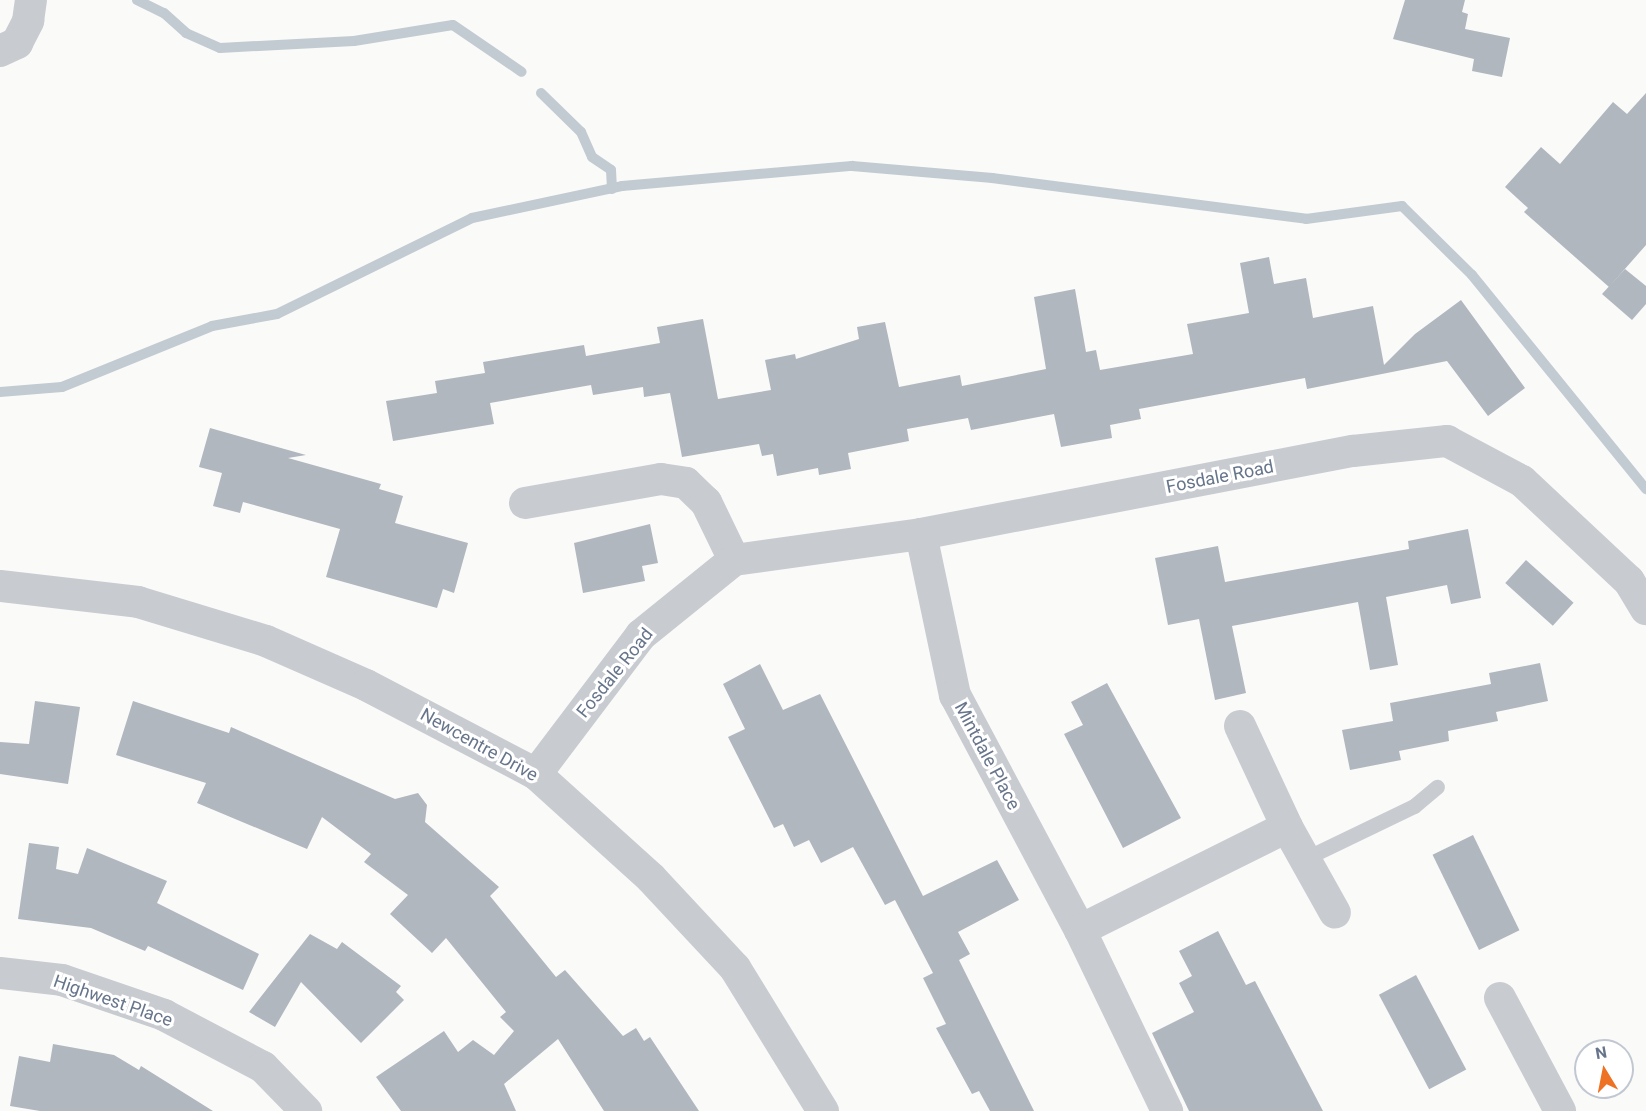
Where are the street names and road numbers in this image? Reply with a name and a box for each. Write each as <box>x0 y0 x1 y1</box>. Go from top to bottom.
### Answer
street label: Fosdale Road <box>1164 456 1276 498</box>
street label: Fosdale Road <box>572 624 658 722</box>
street label: Mintdale Place <box>950 699 1024 813</box>
street label: Newcentre Drive <box>416 704 542 786</box>
street label: Highwest Place <box>51 971 175 1031</box>

